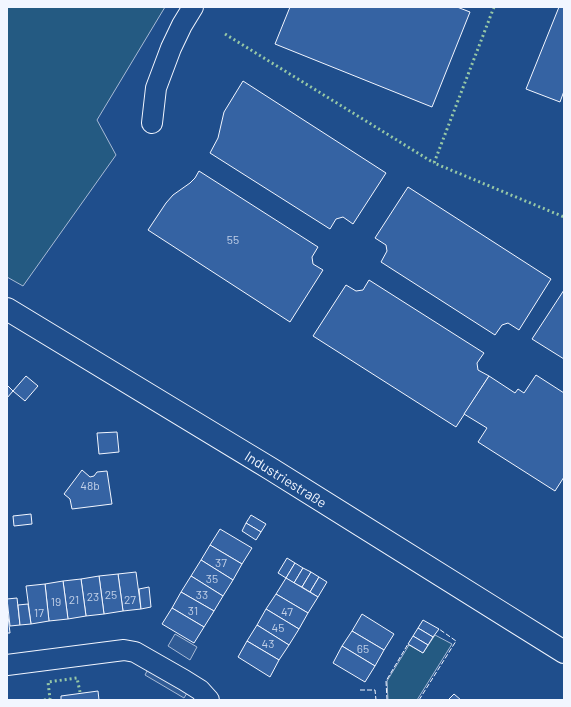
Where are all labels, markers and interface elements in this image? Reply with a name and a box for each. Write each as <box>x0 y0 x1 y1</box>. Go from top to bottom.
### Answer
house number: 55 <box>227 232 239 246</box>
street label: Industriestraße <box>242 447 330 511</box>
house number: 48b <box>80 478 100 492</box>
house number: 37 <box>215 555 227 569</box>
house number: 35 <box>206 571 218 585</box>
house number: 25 <box>105 587 117 601</box>
house number: 33 <box>196 587 208 601</box>
house number: 23 <box>87 589 99 603</box>
house number: 21 <box>69 592 79 606</box>
house number: 27 <box>124 592 136 606</box>
house number: 19 <box>51 594 61 608</box>
house number: 31 <box>188 603 198 617</box>
house number: 47 <box>281 604 293 618</box>
house number: 17 <box>34 605 44 619</box>
house number: 45 <box>272 620 284 634</box>
house number: 43 <box>262 636 274 650</box>
house number: 65 <box>357 641 369 655</box>

